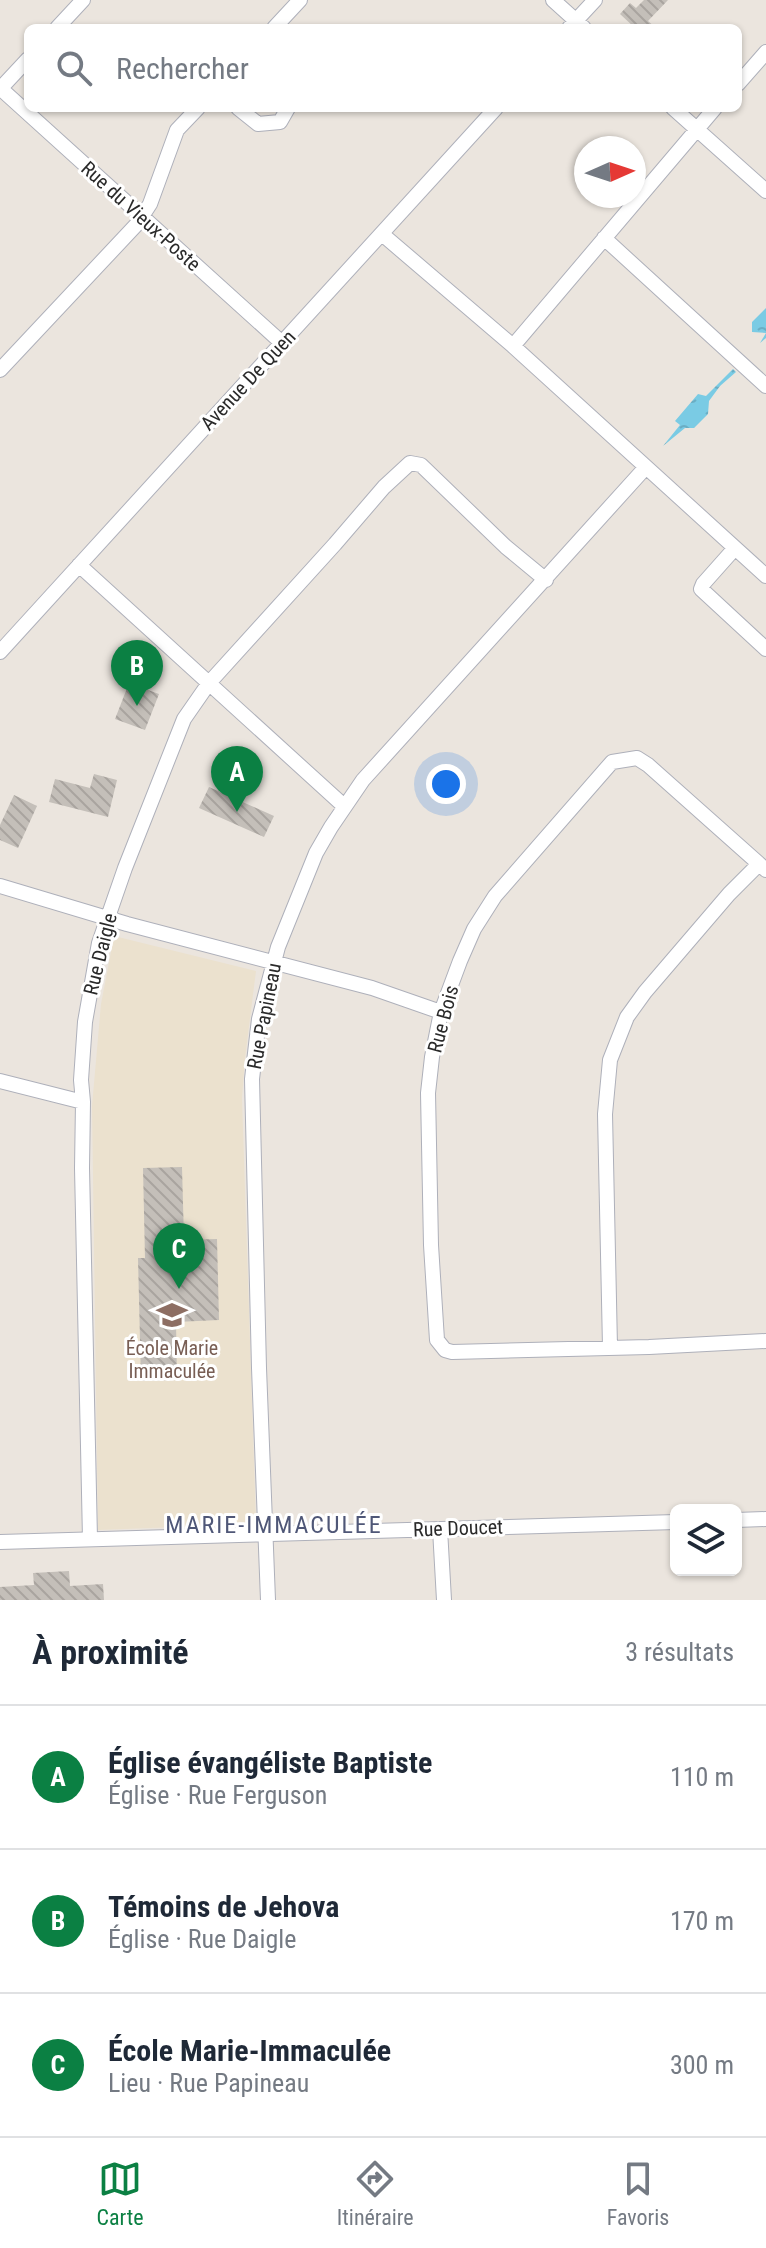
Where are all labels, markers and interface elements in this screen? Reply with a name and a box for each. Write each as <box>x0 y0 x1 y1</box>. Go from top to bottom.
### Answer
search box <box>24 24 742 112</box>
icon: search <box>52 46 96 90</box>
text: Rechercher <box>116 51 249 86</box>
north arrow <box>574 136 646 208</box>
street label: Rue du Vieux-Poste <box>76 156 206 276</box>
street label: Avenue De Quen <box>195 325 301 435</box>
pin: B <box>111 640 163 706</box>
pin: A <box>211 746 263 812</box>
your location <box>426 764 466 804</box>
street label: Rue Daigle <box>78 911 122 997</box>
street label: Rue Papineau <box>242 961 286 1071</box>
street label: Rue Bois <box>422 983 464 1055</box>
pin: C <box>153 1223 205 1289</box>
school or university icon: École Marie Immaculée <box>155 1298 189 1332</box>
place label: École Marie Immaculée <box>126 1336 218 1383</box>
map controls <box>670 1504 742 1576</box>
button: layers <box>670 1504 742 1576</box>
district label: MARIE-IMMACULÉE <box>165 1511 383 1539</box>
street label: Rue Doucet <box>413 1514 503 1542</box>
text: À proximité <box>32 1632 189 1672</box>
text: 3 résultats <box>625 1637 734 1667</box>
text: Église évangéliste Baptiste <box>108 1745 432 1780</box>
text: A <box>50 1762 66 1792</box>
text: 110 m <box>670 1762 734 1792</box>
text: Église · Rue Ferguson <box>108 1780 327 1810</box>
text: Témoins de Jehova <box>108 1889 339 1924</box>
text: B <box>51 1906 65 1936</box>
text: 170 m <box>670 1906 734 1936</box>
text: Église · Rue Daigle <box>108 1924 297 1954</box>
text: École Marie-Immaculée <box>108 2033 391 2068</box>
text: C <box>51 2050 65 2080</box>
text: 300 m <box>670 2050 734 2080</box>
text: Lieu · Rue Papineau <box>108 2068 309 2098</box>
tab: Carte <box>97 2157 144 2230</box>
tab: Itinéraire <box>337 2157 414 2230</box>
tab: Favoris <box>607 2157 669 2230</box>

